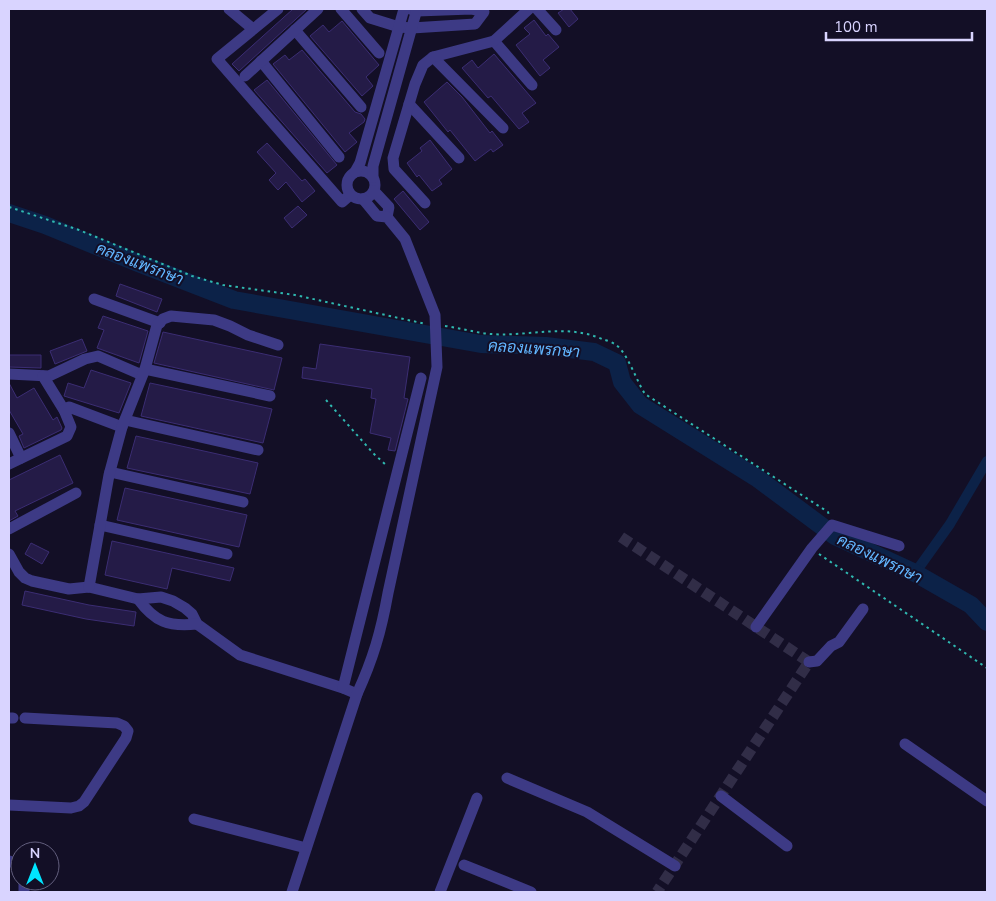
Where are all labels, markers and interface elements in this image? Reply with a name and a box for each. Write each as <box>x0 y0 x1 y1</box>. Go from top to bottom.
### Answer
scale bar <box>826 10 972 42</box>
text: 100 m <box>834 17 878 37</box>
water label: คลองแพรกษา <box>93 237 187 291</box>
water label: คลองแพรกษา <box>487 335 581 363</box>
water label: คลองแพรกษา <box>833 529 926 589</box>
north arrow <box>10 841 60 891</box>
text: N <box>30 844 40 863</box>

